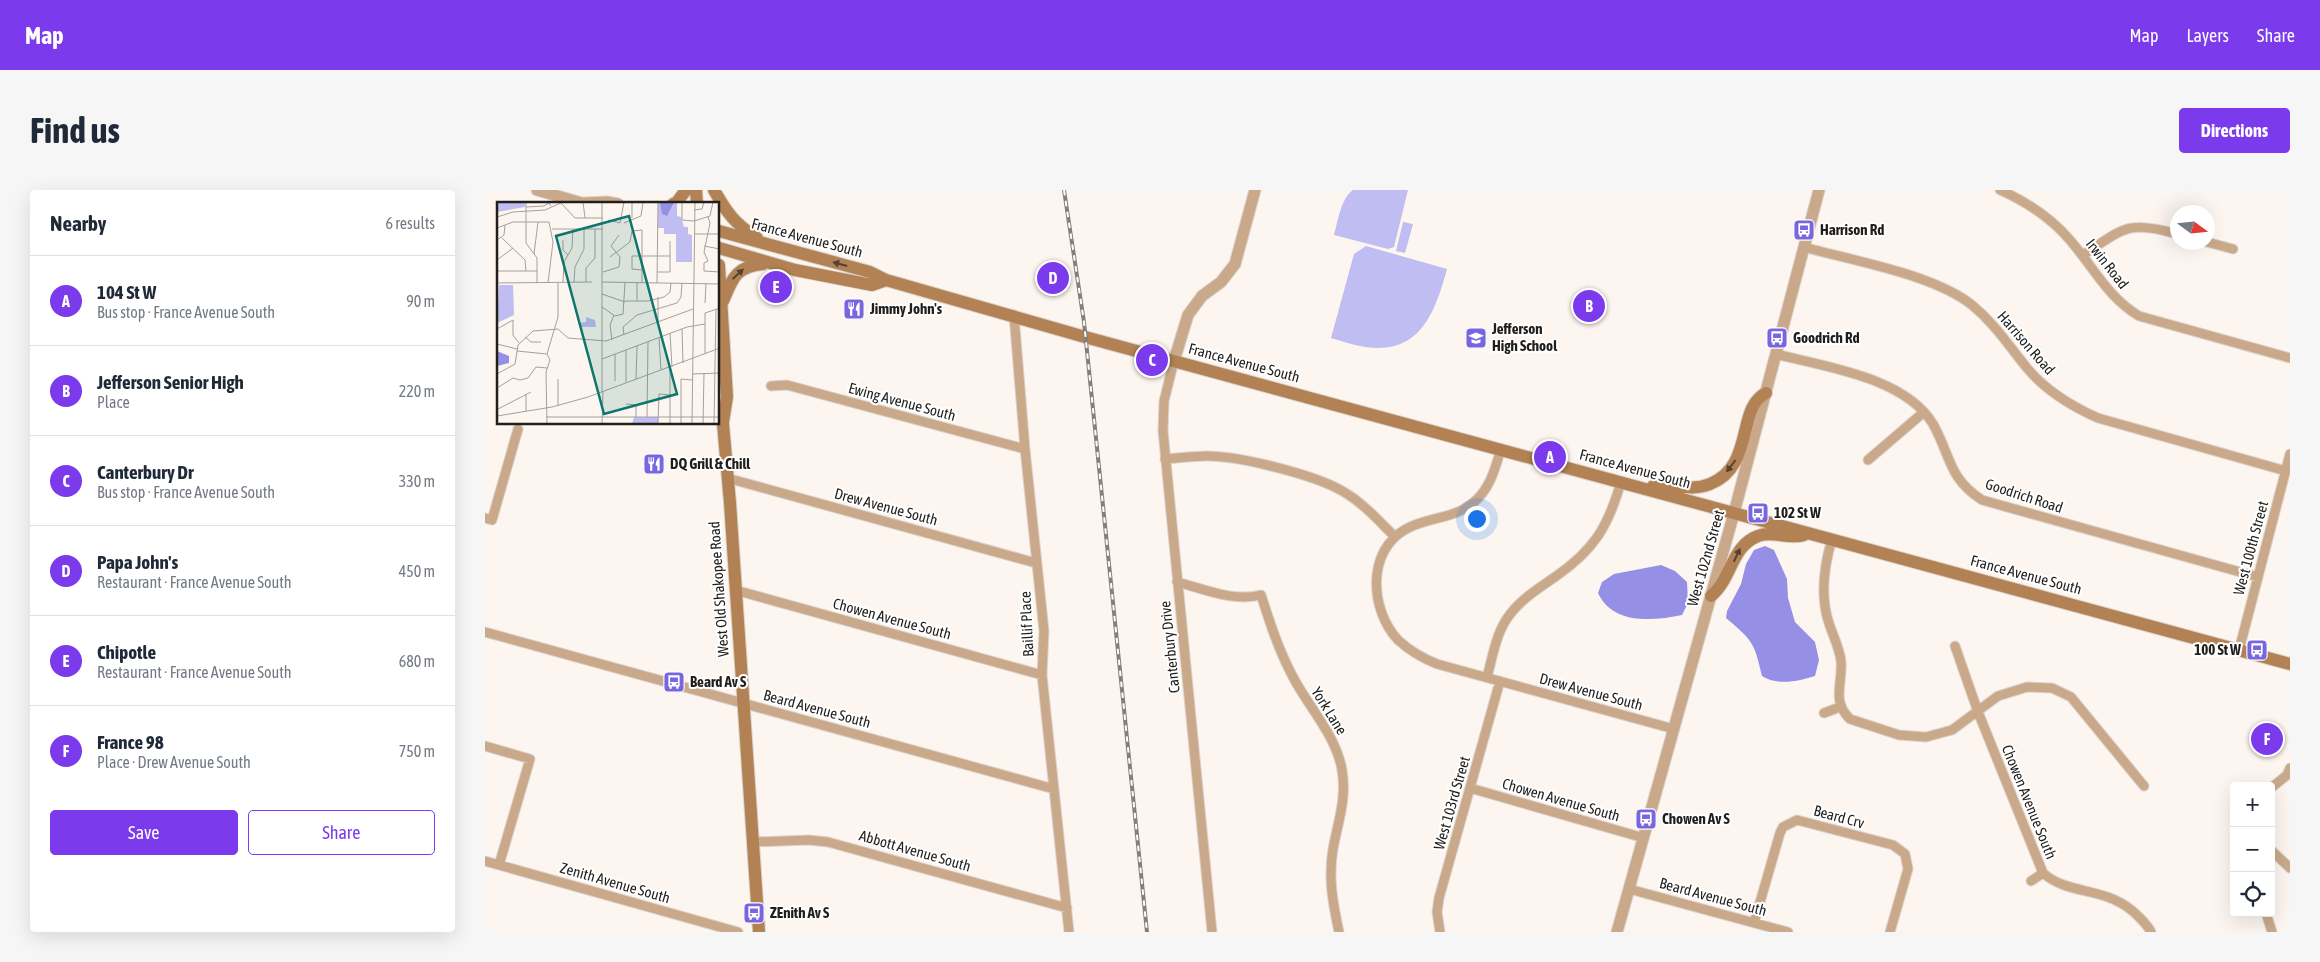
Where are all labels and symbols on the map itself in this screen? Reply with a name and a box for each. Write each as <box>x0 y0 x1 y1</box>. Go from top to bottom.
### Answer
inset map <box>497 202 720 425</box>
north arrow <box>2170 205 2215 250</box>
street label: France Avenue South <box>750 215 865 261</box>
bus stop icon: Harrison Rd <box>1792 218 1816 242</box>
place label: Harrison Rd <box>1820 221 1884 238</box>
street label: Irwin Road <box>2083 235 2132 292</box>
one-way arrow <box>833 259 848 267</box>
pin: D <box>1037 259 1069 297</box>
one-way arrow <box>732 268 745 279</box>
pin: E <box>760 268 792 306</box>
pin: B <box>1573 287 1605 325</box>
restaurant icon: Jimmy John's <box>842 297 866 321</box>
place label: Jimmy John's <box>869 300 943 317</box>
street label: Harrison Road <box>1994 308 2058 378</box>
place label: Jefferson High School <box>1491 320 1558 354</box>
school or university icon: Jefferson High School <box>1464 326 1488 350</box>
bus stop icon: Goodrich Rd <box>1765 326 1789 350</box>
place label: Goodrich Rd <box>1793 329 1860 346</box>
street label: France Avenue South <box>1187 340 1302 386</box>
pin: C <box>1136 341 1168 379</box>
street label: Ewing Avenue South <box>847 379 958 424</box>
pin: A <box>1534 438 1566 476</box>
street label: France Avenue South <box>1578 446 1693 492</box>
restaurant icon: DQ Grill & Chill <box>642 452 666 476</box>
place label: DQ Grill & Chill <box>670 455 751 472</box>
one-way arrow <box>1726 459 1736 473</box>
street label: Goodrich Road <box>1983 475 2065 516</box>
street label: Drew Avenue South <box>833 485 940 528</box>
street label: West 100th Street <box>2230 499 2271 597</box>
bus stop icon: 102 St W <box>1746 501 1770 525</box>
place label: 102 St W <box>1774 504 1821 521</box>
your location <box>1464 506 1490 532</box>
street label: West 102nd Street <box>1684 508 1727 608</box>
street label: West Old Shakopee Road <box>705 521 732 657</box>
one-way arrow <box>1733 548 1741 563</box>
street label: France Avenue South <box>1969 552 2084 598</box>
street label: Baillif Place <box>1016 591 1037 657</box>
street label: Chowen Avenue South <box>831 595 953 642</box>
street label: Canterbury Drive <box>1156 600 1183 694</box>
bus stop icon: 100 St W <box>2245 638 2269 662</box>
place label: 100 St W <box>2194 641 2241 658</box>
bus stop icon: Beard Av S <box>662 670 686 694</box>
street label: Drew Avenue South <box>1538 670 1645 713</box>
place label: Beard Av S <box>690 673 747 690</box>
street label: York Lane <box>1308 684 1351 738</box>
street label: Beard Avenue South <box>762 686 873 731</box>
pin: F <box>2251 720 2283 758</box>
street label: Chowen Avenue South <box>1999 742 2060 861</box>
street label: West 103rd Street <box>1430 754 1473 852</box>
street label: Chowen Avenue South <box>1500 775 1622 824</box>
street label: Beard Crv <box>1812 802 1866 831</box>
bus stop icon: Chowen Av S <box>1634 807 1658 831</box>
place label: Chowen Av S <box>1662 810 1730 827</box>
street label: Abbott Avenue South <box>857 826 973 875</box>
street label: Zenith Avenue South <box>558 859 672 906</box>
street label: Beard Avenue South <box>1658 874 1769 919</box>
bus stop icon: ZEnith Av S <box>742 901 766 925</box>
place label: ZEnith Av S <box>770 904 830 921</box>

